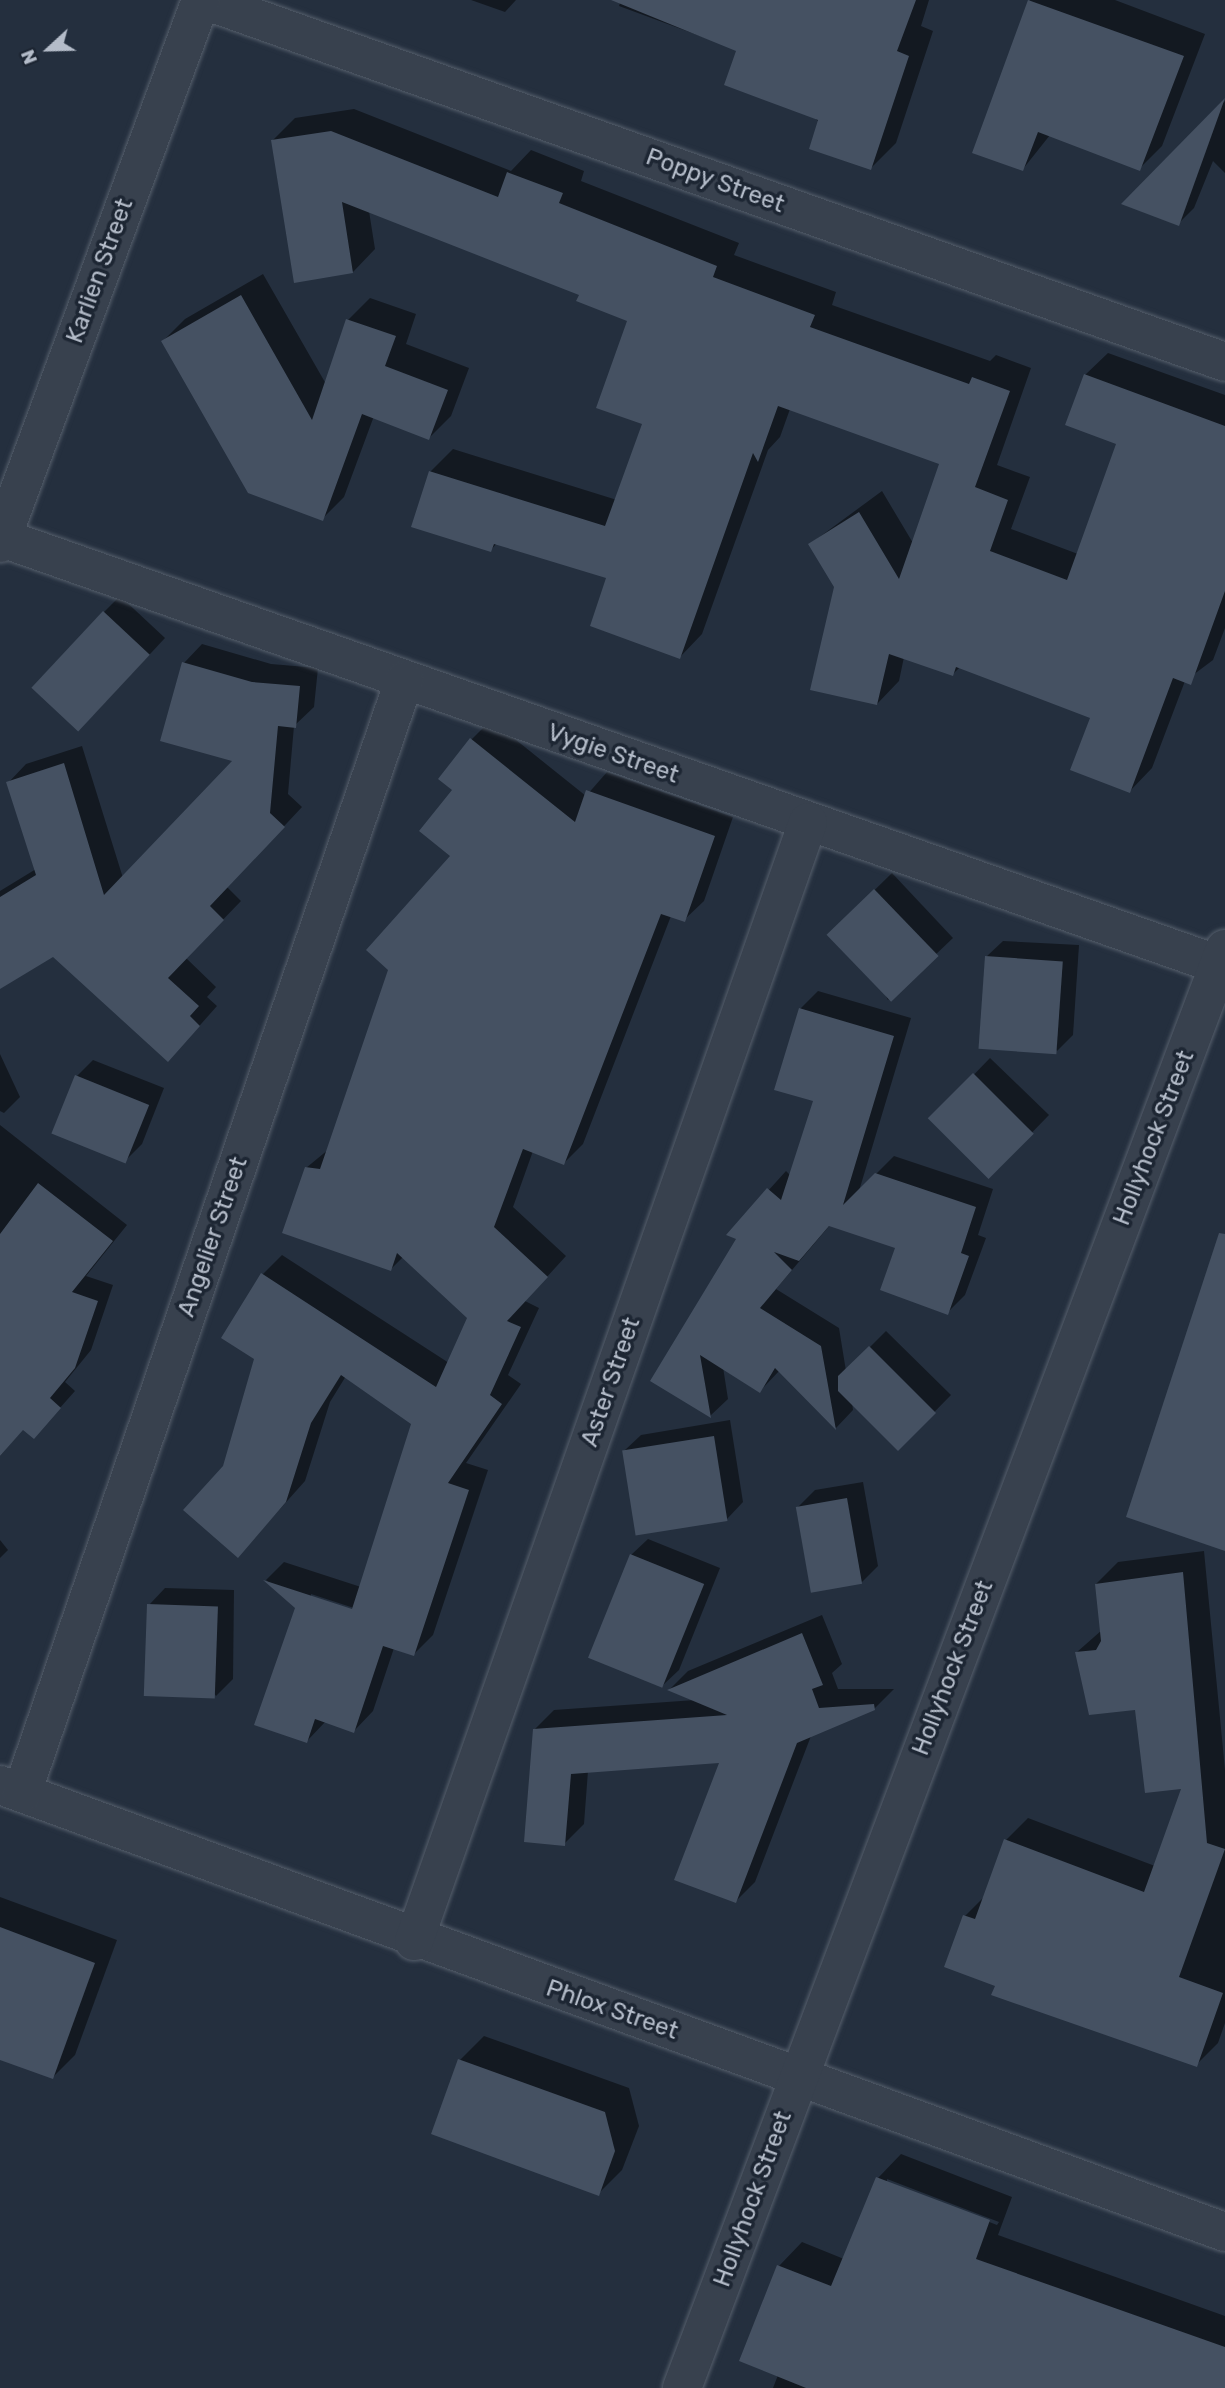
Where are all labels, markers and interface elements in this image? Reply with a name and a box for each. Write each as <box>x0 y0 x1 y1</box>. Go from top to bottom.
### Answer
north arrow <box>14 14 84 84</box>
text: N <box>16 46 42 68</box>
street label: Poppy Street <box>642 143 788 219</box>
street label: Karlien Street <box>61 195 139 347</box>
street label: Vygie Street <box>544 718 682 790</box>
street label: Hollyhock Street <box>1107 1046 1201 1230</box>
street label: Angelier Street <box>172 1153 254 1321</box>
street label: Aster Street <box>575 1313 647 1451</box>
street label: Hollyhock Street <box>906 1576 1000 1760</box>
street label: Phlox Street <box>542 1974 682 2046</box>
street label: Hollyhock Street <box>708 2107 798 2291</box>

